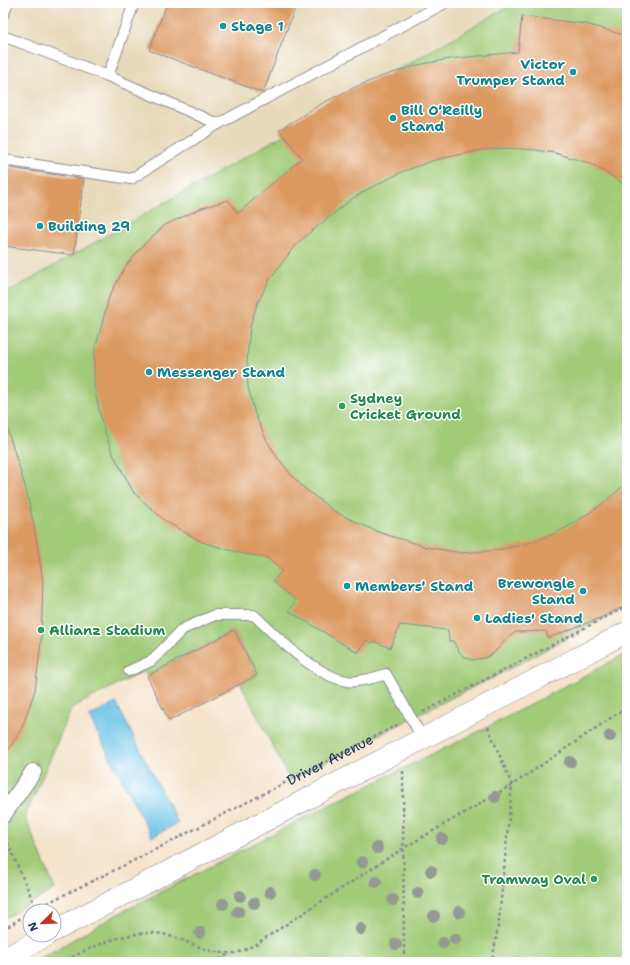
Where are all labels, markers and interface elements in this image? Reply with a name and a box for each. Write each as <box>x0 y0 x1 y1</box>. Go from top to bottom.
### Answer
place label: Stage 1 <box>231 17 284 35</box>
marker: Stage 1 <box>218 21 228 31</box>
place label: Victor Trumper Stand <box>456 55 565 89</box>
marker: Victor Trumper Stand <box>568 67 578 77</box>
place label: Bill O'Reilly Stand <box>401 101 482 135</box>
marker: Bill O'Reilly Stand <box>388 113 398 123</box>
place label: Building 29 <box>48 217 130 235</box>
marker: Building 29 <box>35 221 45 231</box>
place label: Messenger Stand <box>157 363 285 381</box>
marker: Messenger Stand <box>144 367 154 377</box>
place label: Sydney Cricket Ground <box>350 389 461 423</box>
marker: Sydney Cricket Ground <box>337 401 347 411</box>
place label: Brewongle Stand <box>498 574 575 608</box>
place label: Members' Stand <box>355 577 474 595</box>
marker: Members' Stand <box>342 581 352 591</box>
marker: Brewongle Stand <box>578 586 588 596</box>
place label: Ladies' Stand <box>485 609 583 627</box>
marker: Ladies' Stand <box>472 613 482 623</box>
place label: Allianz Stadium <box>49 621 165 639</box>
marker: Allianz Stadium <box>36 625 46 635</box>
street label: Driver Avenue <box>284 730 376 789</box>
place label: Tramway Oval <box>481 870 586 888</box>
marker: Tramway Oval <box>589 874 599 884</box>
north arrow <box>22 903 62 943</box>
text: N <box>25 920 42 934</box>

